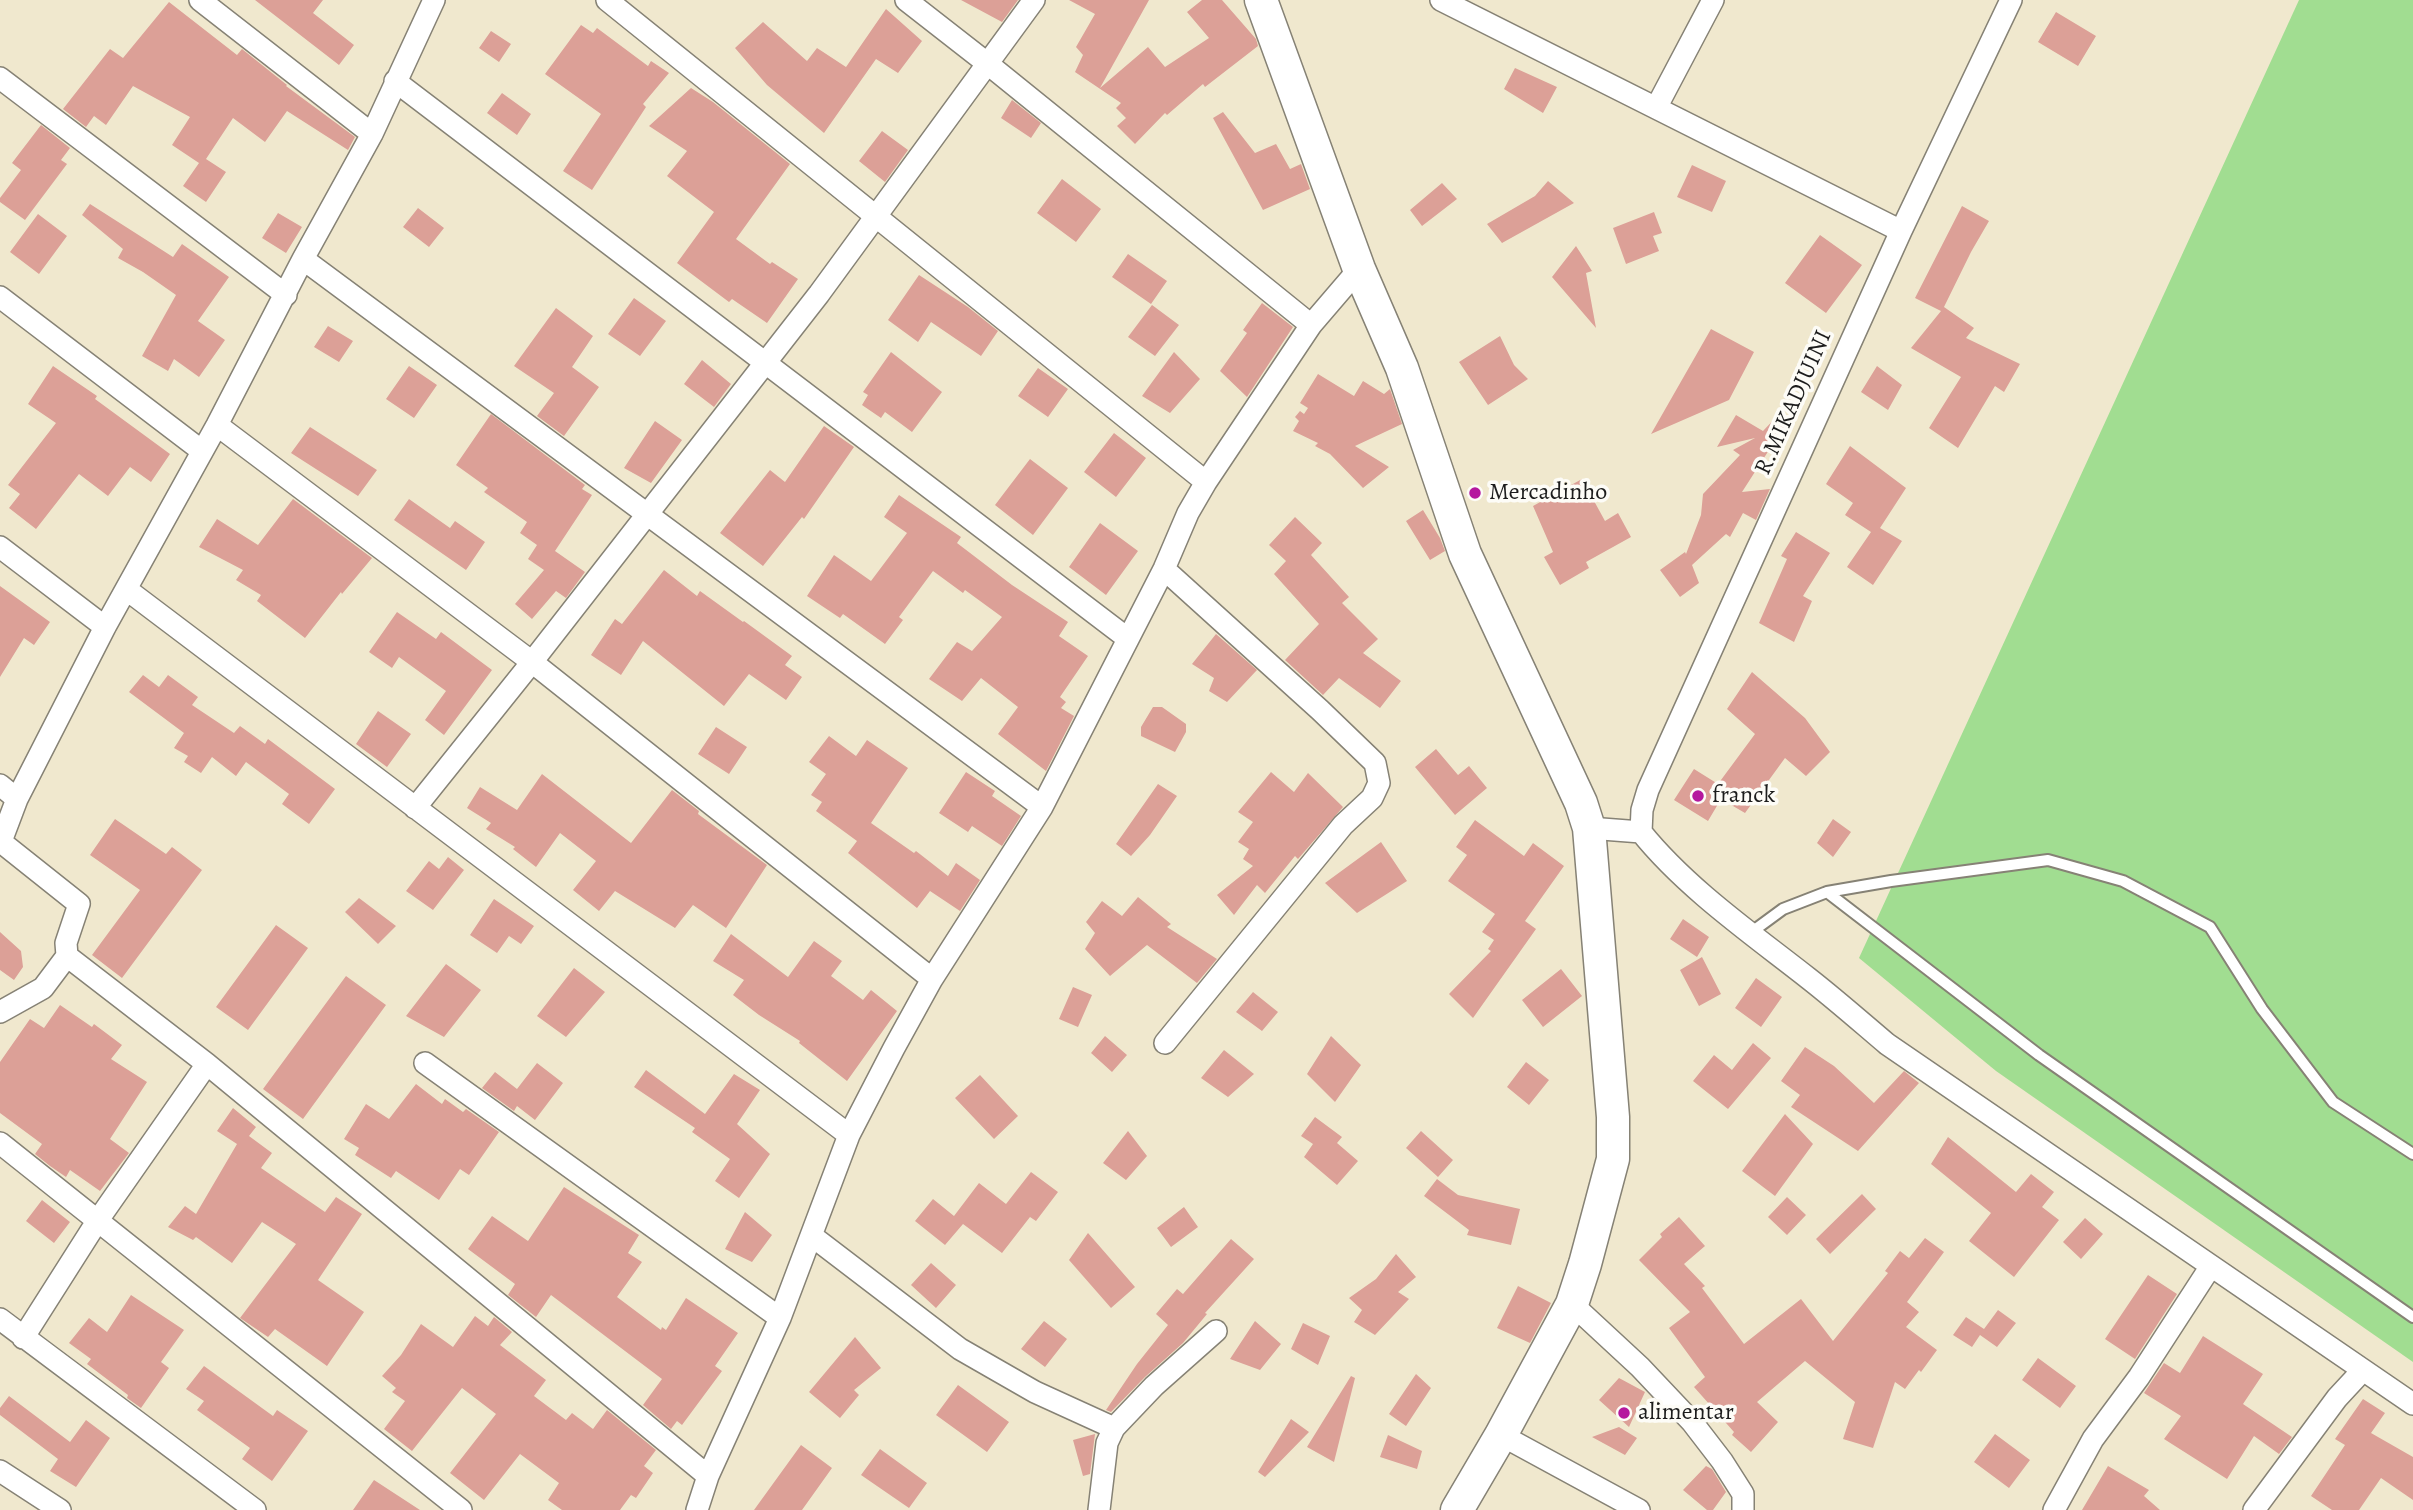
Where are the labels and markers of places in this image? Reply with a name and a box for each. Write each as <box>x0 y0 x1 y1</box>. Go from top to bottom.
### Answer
place label: Mercadinho <box>1489 479 1607 507</box>
marker: Mercadinho <box>1467 485 1483 501</box>
place label: franck <box>1712 782 1775 810</box>
marker: franck <box>1690 788 1706 804</box>
place label: alimentar <box>1638 1399 1734 1427</box>
marker: alimentar <box>1616 1405 1632 1421</box>

